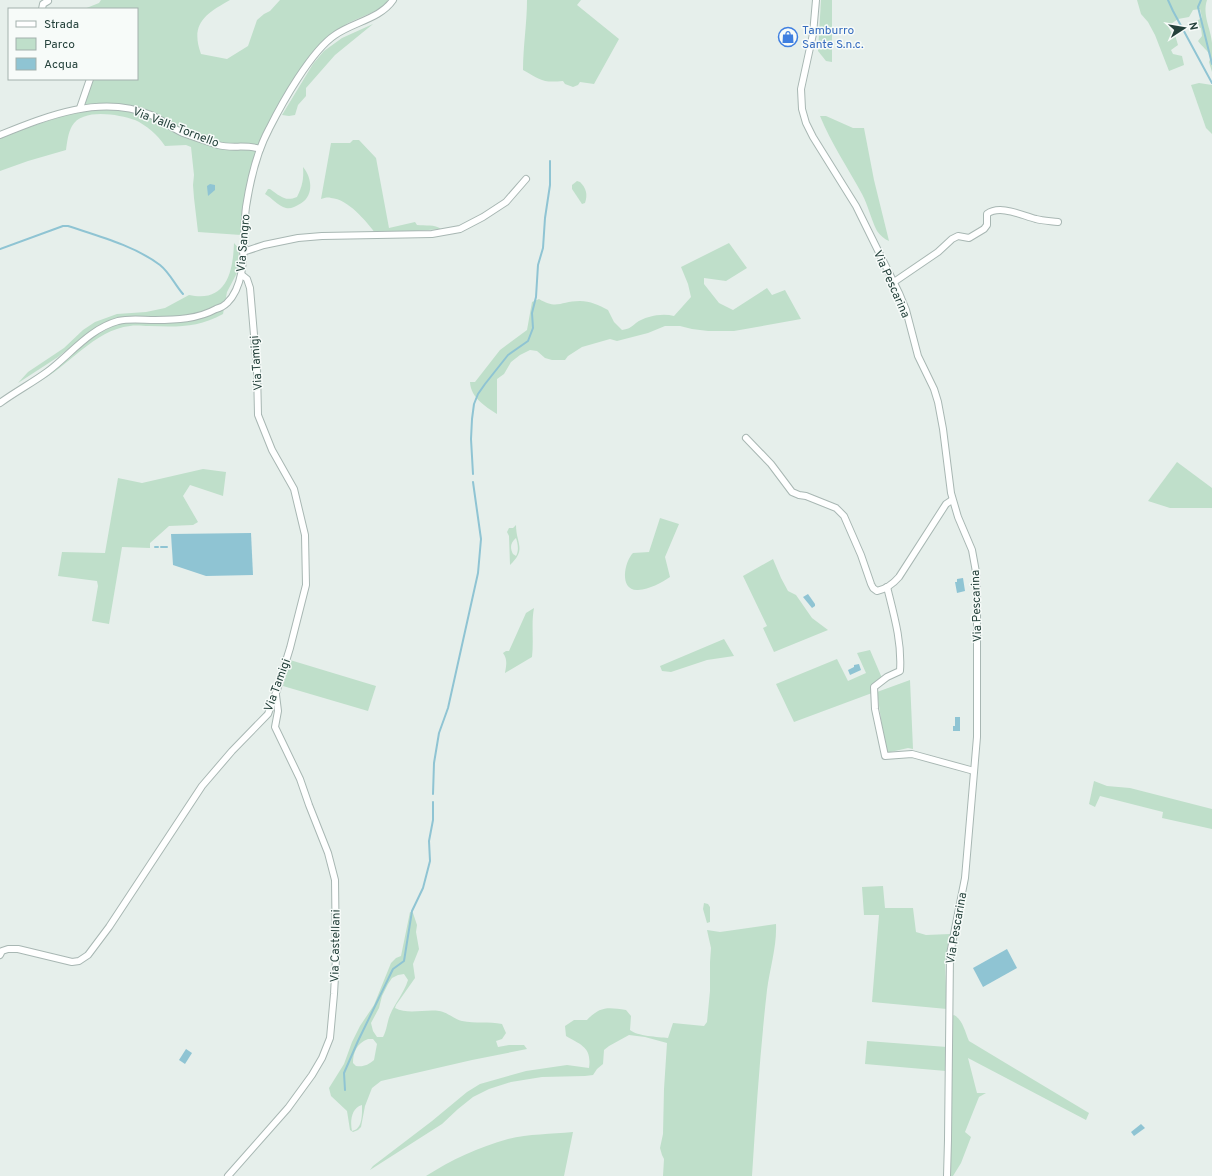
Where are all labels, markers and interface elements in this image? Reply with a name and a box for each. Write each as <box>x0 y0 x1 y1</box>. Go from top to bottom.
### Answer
legend <box>8 8 138 80</box>
north arrow <box>1164 8 1204 48</box>
text: Strada <box>44 17 79 33</box>
text: N <box>1185 21 1200 31</box>
place label: Tamburro Sante S.n.c. <box>802 23 864 53</box>
shop icon: Tamburro Sante S.n.c. <box>777 26 799 48</box>
text: Parco <box>44 37 75 53</box>
text: Acqua <box>44 57 78 73</box>
street label: Via Valle Tornello <box>130 104 221 152</box>
street label: Via Sangro <box>233 213 255 273</box>
street label: Via Pescarina <box>869 248 913 321</box>
street label: Via Tamigi <box>247 335 267 391</box>
street label: Via Pescarina <box>968 569 986 643</box>
street label: Via Tamigi <box>261 657 295 714</box>
street label: Via Pescarina <box>943 891 971 965</box>
street label: Via Castellani <box>327 909 345 983</box>

